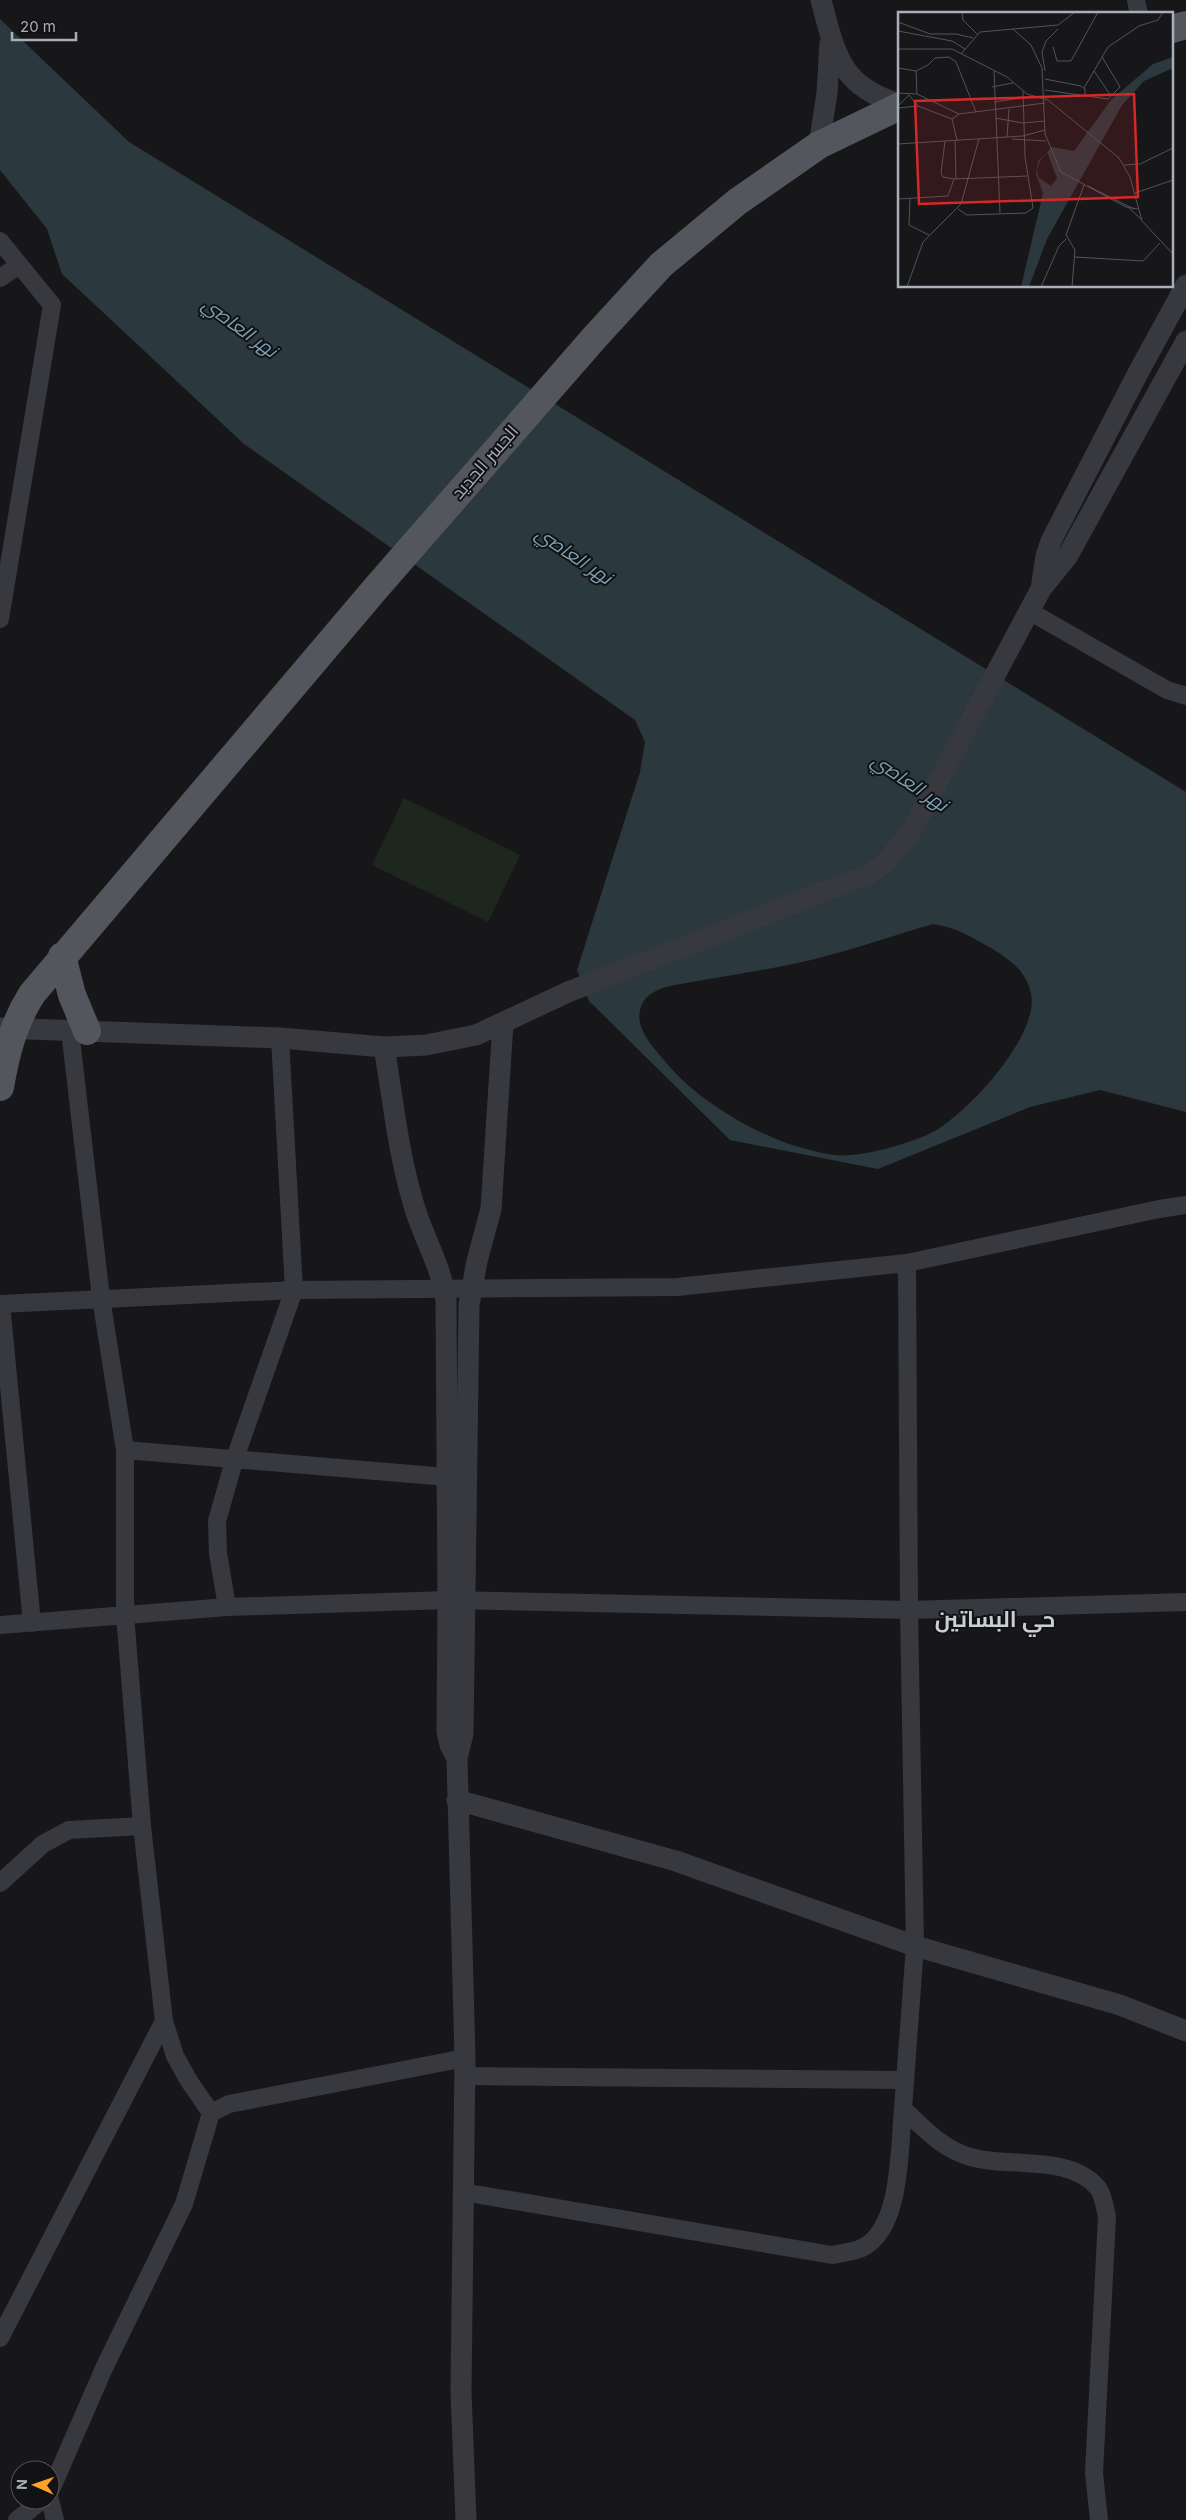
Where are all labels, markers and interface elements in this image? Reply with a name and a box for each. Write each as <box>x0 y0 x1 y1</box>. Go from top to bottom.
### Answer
scale bar <box>12 10 76 42</box>
inset map <box>898 12 1174 288</box>
text: 20 m <box>20 17 56 36</box>
water label: نهر العاصي <box>196 293 283 366</box>
street label: الجسر الجديد <box>447 420 523 504</box>
water label: نهر العاصي <box>530 522 618 593</box>
water label: نهر العاصي <box>866 749 954 820</box>
district label: حي البساتين <box>935 1606 1055 1637</box>
north arrow <box>10 2460 60 2510</box>
text: N <box>13 2479 30 2490</box>

